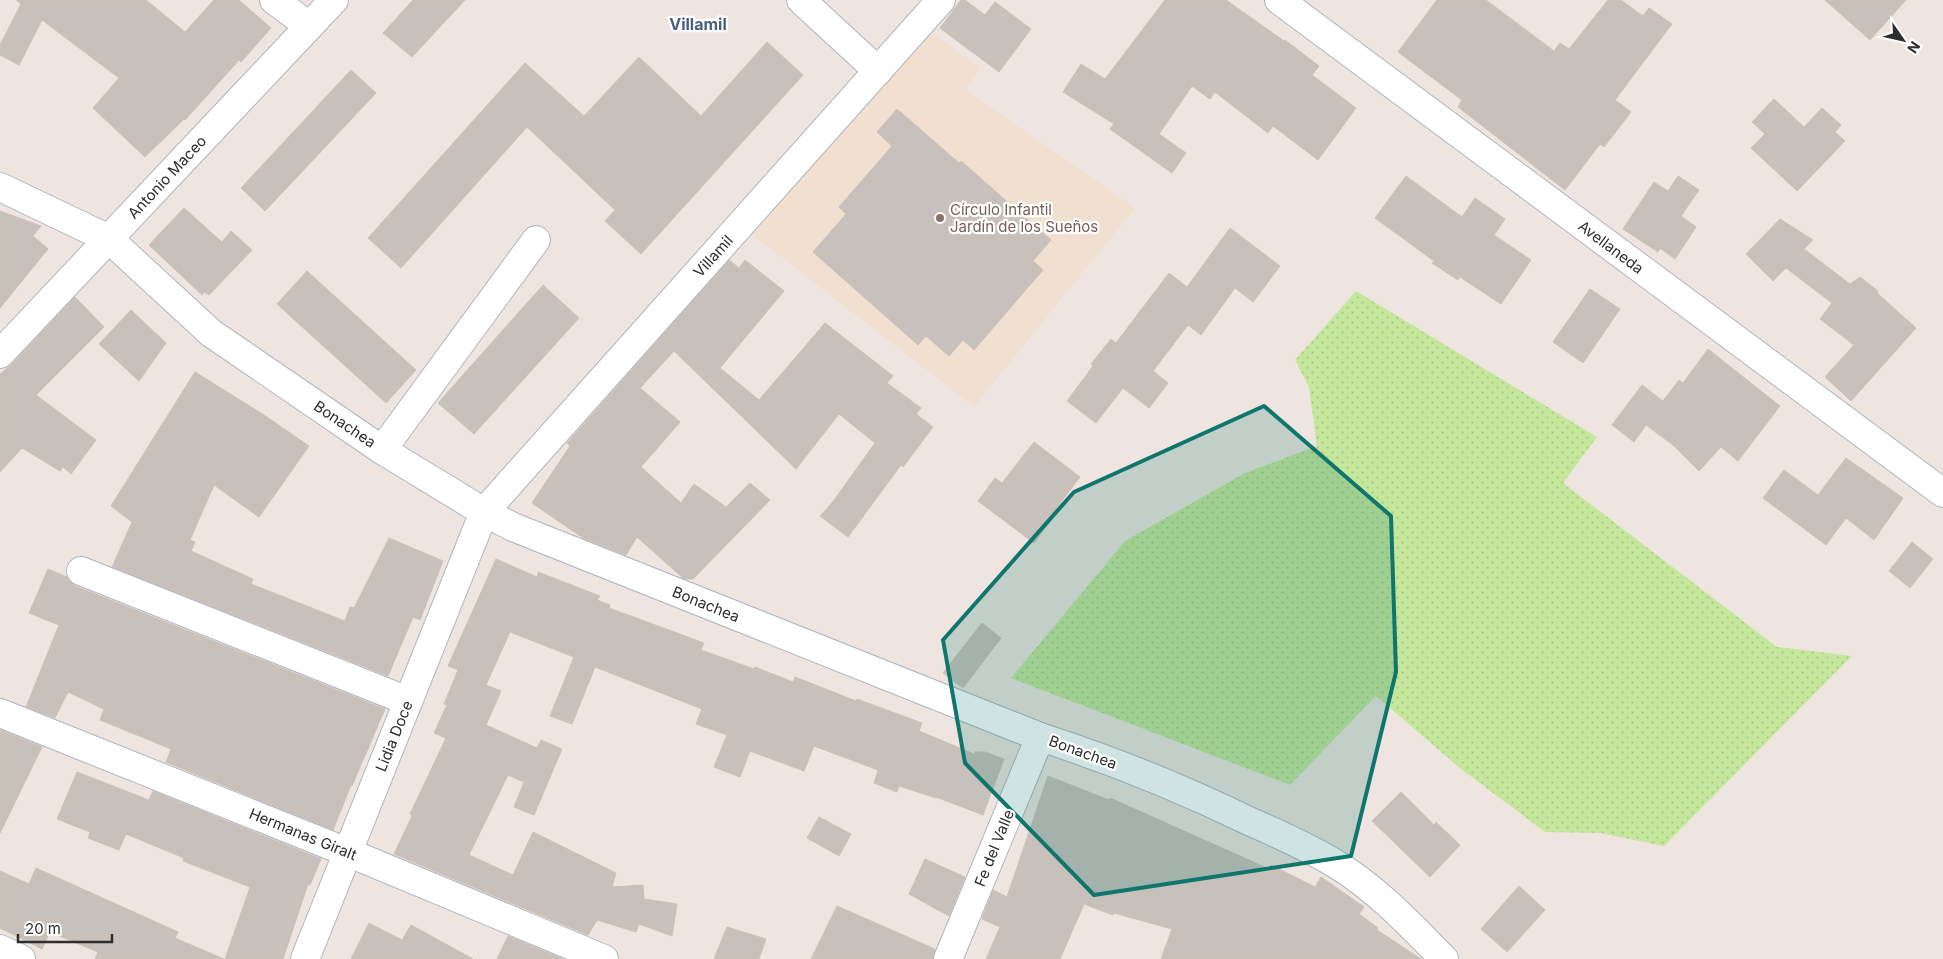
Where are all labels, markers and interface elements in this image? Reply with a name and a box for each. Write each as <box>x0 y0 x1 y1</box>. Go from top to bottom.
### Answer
district label: Villamil <box>669 14 727 34</box>
north arrow <box>1878 15 1928 65</box>
text: N <box>1904 38 1924 57</box>
street label: Antonio Maceo <box>124 131 210 223</box>
place label: Círculo Infantil Jardín de los Sueños <box>950 200 1098 236</box>
marker: Círculo Infantil Jardín de los Sueños <box>934 212 946 224</box>
street label: Avellaneda <box>1574 216 1648 278</box>
street label: Villamil <box>689 231 737 281</box>
street label: Bonachea <box>310 396 380 452</box>
street label: Bonachea <box>670 582 742 626</box>
street label: Lidia Doce <box>371 698 417 774</box>
street label: Bonachea <box>1046 731 1120 773</box>
street label: Hermanas Giralt <box>246 804 360 864</box>
street label: Fe del Valle <box>970 807 1018 889</box>
scale bar <box>18 912 111 944</box>
text: 20 m <box>25 919 61 938</box>

